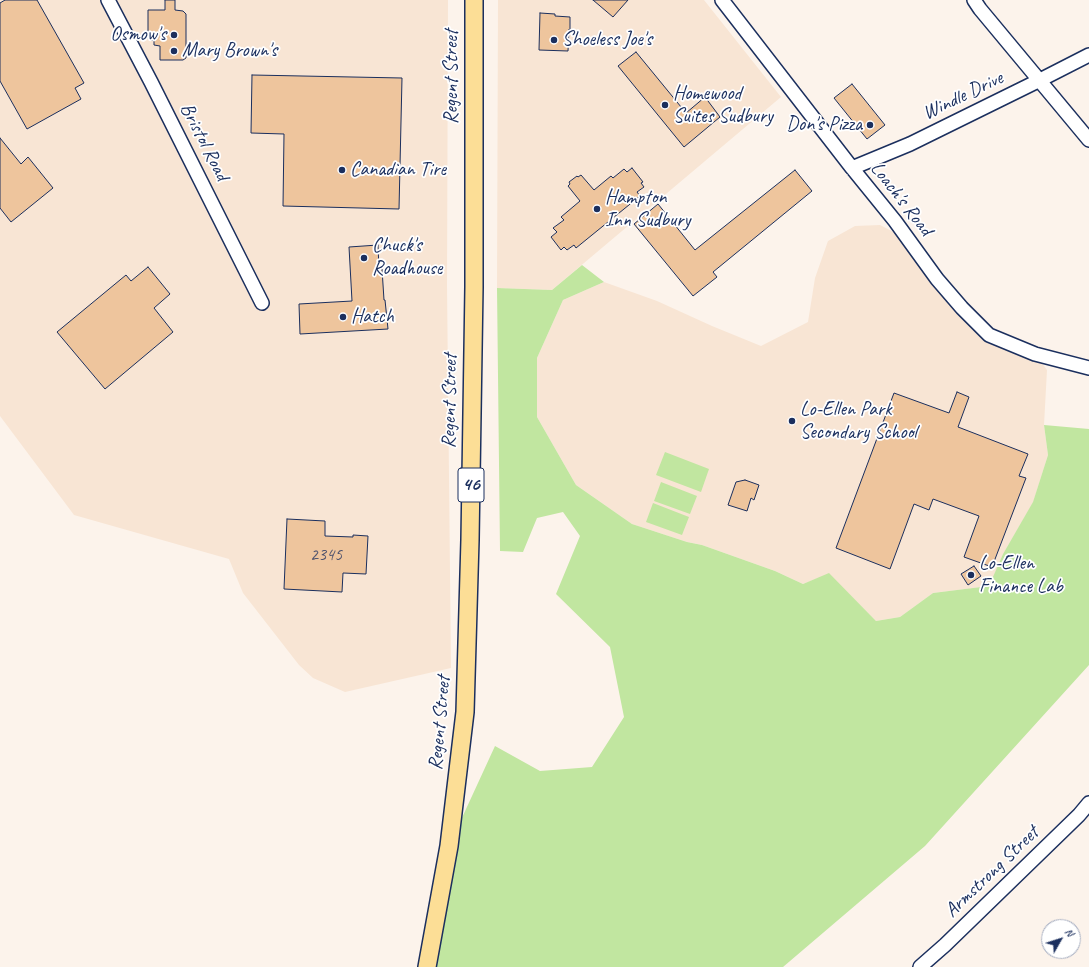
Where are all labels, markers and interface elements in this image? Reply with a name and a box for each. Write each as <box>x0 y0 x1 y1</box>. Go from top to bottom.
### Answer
place label: Osmow's <box>110 23 166 47</box>
place label: Shoeless Joe's <box>562 28 652 52</box>
marker: Osmow's <box>169 30 179 40</box>
street label: Regent Street <box>440 30 464 124</box>
marker: Shoeless Joe's <box>549 35 559 45</box>
place label: Mary Brown's <box>182 39 277 63</box>
marker: Mary Brown's <box>169 46 179 56</box>
street label: Windle Drive <box>919 66 1007 126</box>
place label: Homewood Suites Sudbury <box>673 82 773 129</box>
street label: Bristol Road <box>174 99 234 185</box>
marker: Homewood Suites Sudbury <box>660 100 670 110</box>
place label: Don's Pizza <box>786 113 862 137</box>
marker: Don's Pizza <box>865 120 875 130</box>
street label: Loach's Road <box>865 157 937 241</box>
place label: Canadian Tire <box>350 158 446 182</box>
marker: Canadian Tire <box>337 165 347 175</box>
place label: Hampton Inn Sudbury <box>605 186 690 233</box>
marker: Hampton Inn Sudbury <box>592 204 602 214</box>
place label: Chuck's Roadhouse <box>372 234 442 281</box>
marker: Chuck's Roadhouse <box>359 253 369 263</box>
place label: Hatch <box>351 305 394 329</box>
marker: Hatch <box>338 312 348 322</box>
street label: Regent Street <box>437 353 463 449</box>
place label: Lo-Ellen Park Secondary School <box>800 398 917 445</box>
marker: Lo-Ellen Park Secondary School <box>787 416 797 426</box>
road number: 46 <box>458 468 484 502</box>
house number: 2345 <box>310 544 342 566</box>
place label: Lo-Ellen Finance Lab <box>979 552 1063 599</box>
marker: Lo-Ellen Finance Lab <box>966 570 976 580</box>
street label: Regent Street <box>424 675 456 771</box>
street label: Armstrong Street <box>940 821 1044 923</box>
north arrow <box>1041 919 1081 959</box>
text: N <box>1062 925 1077 939</box>

